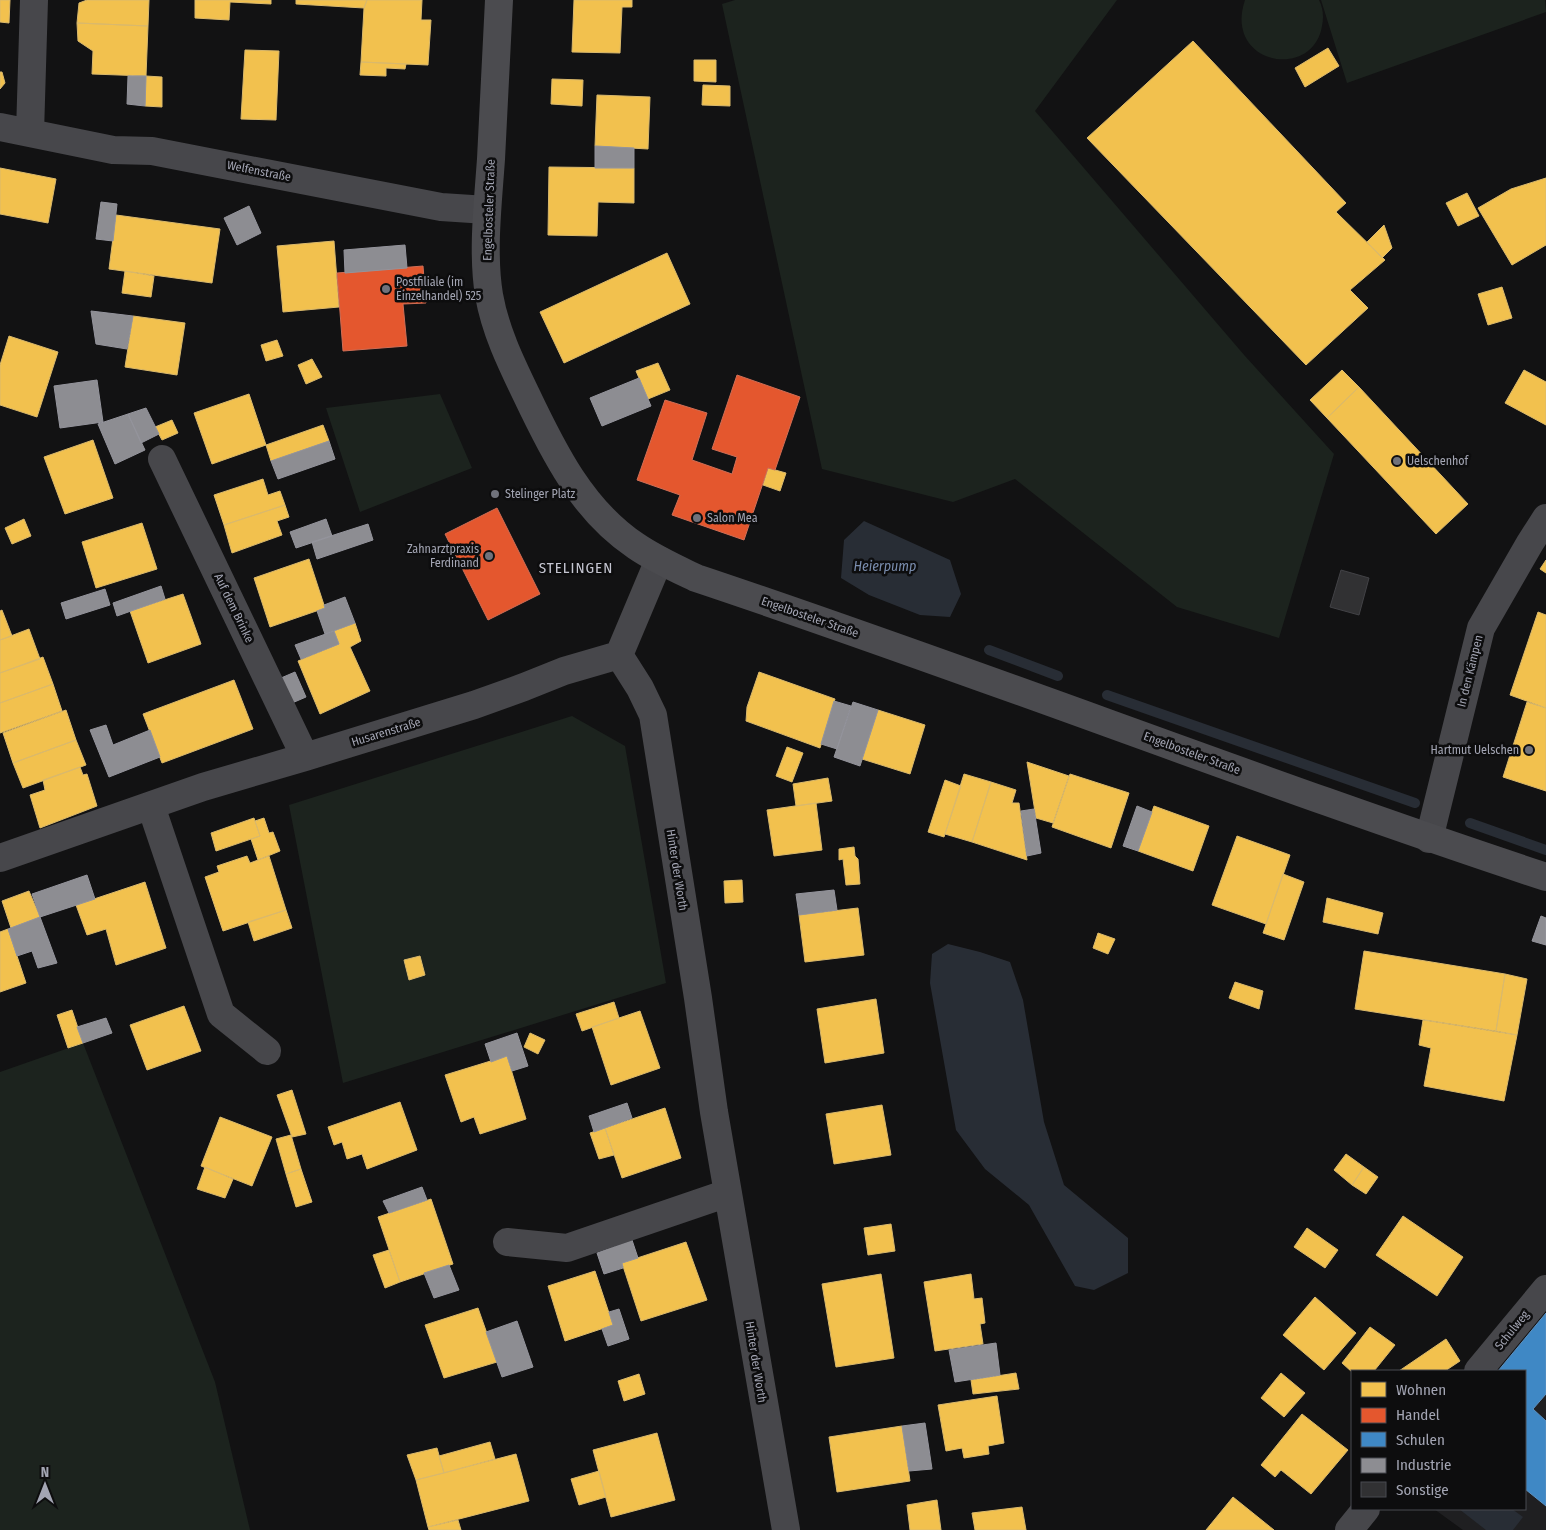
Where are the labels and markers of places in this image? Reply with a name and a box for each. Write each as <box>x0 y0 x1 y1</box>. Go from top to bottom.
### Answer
place label: Postfiliale (im Einzelhandel) 525 <box>396 275 482 303</box>
marker: Postfiliale (im Einzelhandel) 525 <box>380 283 392 295</box>
place label: Uelschenhof <box>1407 454 1470 468</box>
marker: Uelschenhof <box>1391 455 1403 467</box>
place label: Stelinger Platz <box>505 487 576 501</box>
marker: Stelinger Platz <box>489 488 501 500</box>
place label: Salon Mea <box>707 511 758 525</box>
marker: Salon Mea <box>691 512 703 524</box>
place label: Zahnarztpraxis Ferdinand <box>407 542 479 570</box>
marker: Zahnarztpraxis Ferdinand <box>483 550 495 562</box>
place label: Hartmut Uelschen <box>1430 743 1519 757</box>
marker: Hartmut Uelschen <box>1523 744 1535 756</box>

